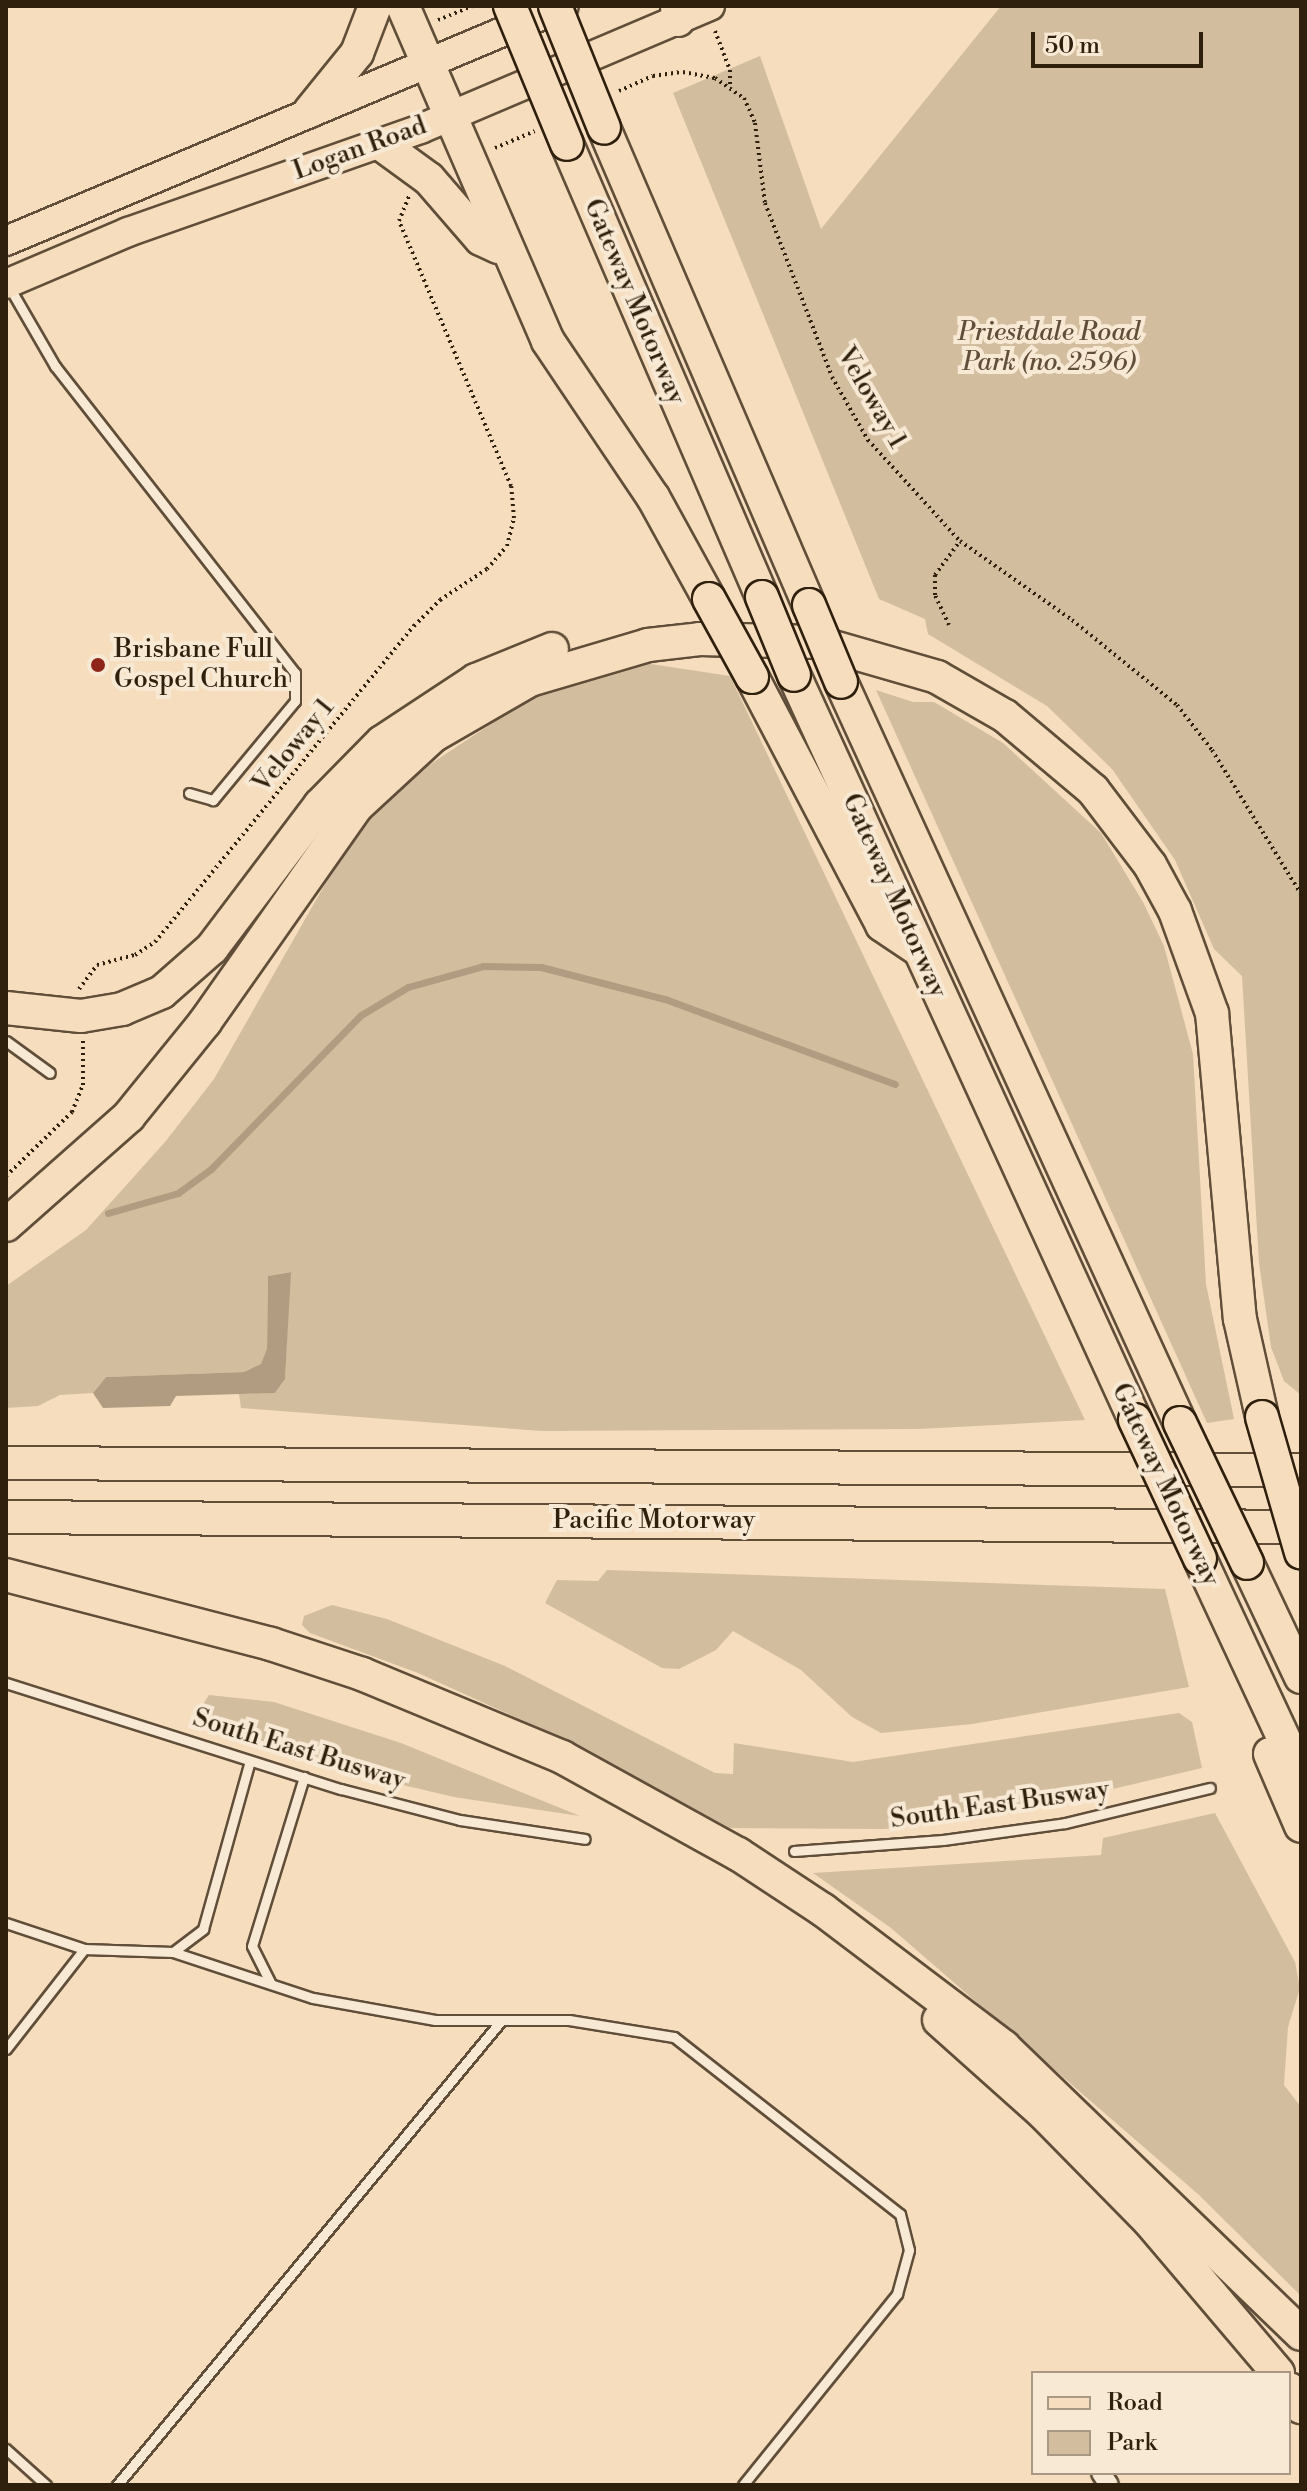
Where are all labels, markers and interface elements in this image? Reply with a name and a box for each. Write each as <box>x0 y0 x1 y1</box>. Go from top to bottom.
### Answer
scale bar <box>1035 16 1207 66</box>
text: 50 m <box>1045 31 1100 61</box>
street label: Logan Road <box>289 110 431 188</box>
street label: Gateway Motorway <box>577 195 691 409</box>
park label: Priestdale Road Park (no. 2596) <box>958 317 1140 378</box>
street label: Veloway 1 <box>830 342 912 454</box>
place label: Brisbane Full Gospel Church <box>114 634 288 696</box>
marker: Brisbane Full Gospel Church <box>89 656 107 674</box>
street label: Veloway 1 <box>247 693 341 799</box>
street label: Gateway Motorway <box>835 789 953 1003</box>
street label: Gateway Motorway <box>1104 1379 1226 1591</box>
street label: Pacific Motorway <box>553 1505 755 1537</box>
street label: South East Busway <box>189 1703 409 1797</box>
street label: South East Busway <box>889 1774 1111 1836</box>
legend <box>1031 2371 1291 2475</box>
text: Road <box>1107 2388 1163 2418</box>
text: Park <box>1107 2428 1157 2458</box>

